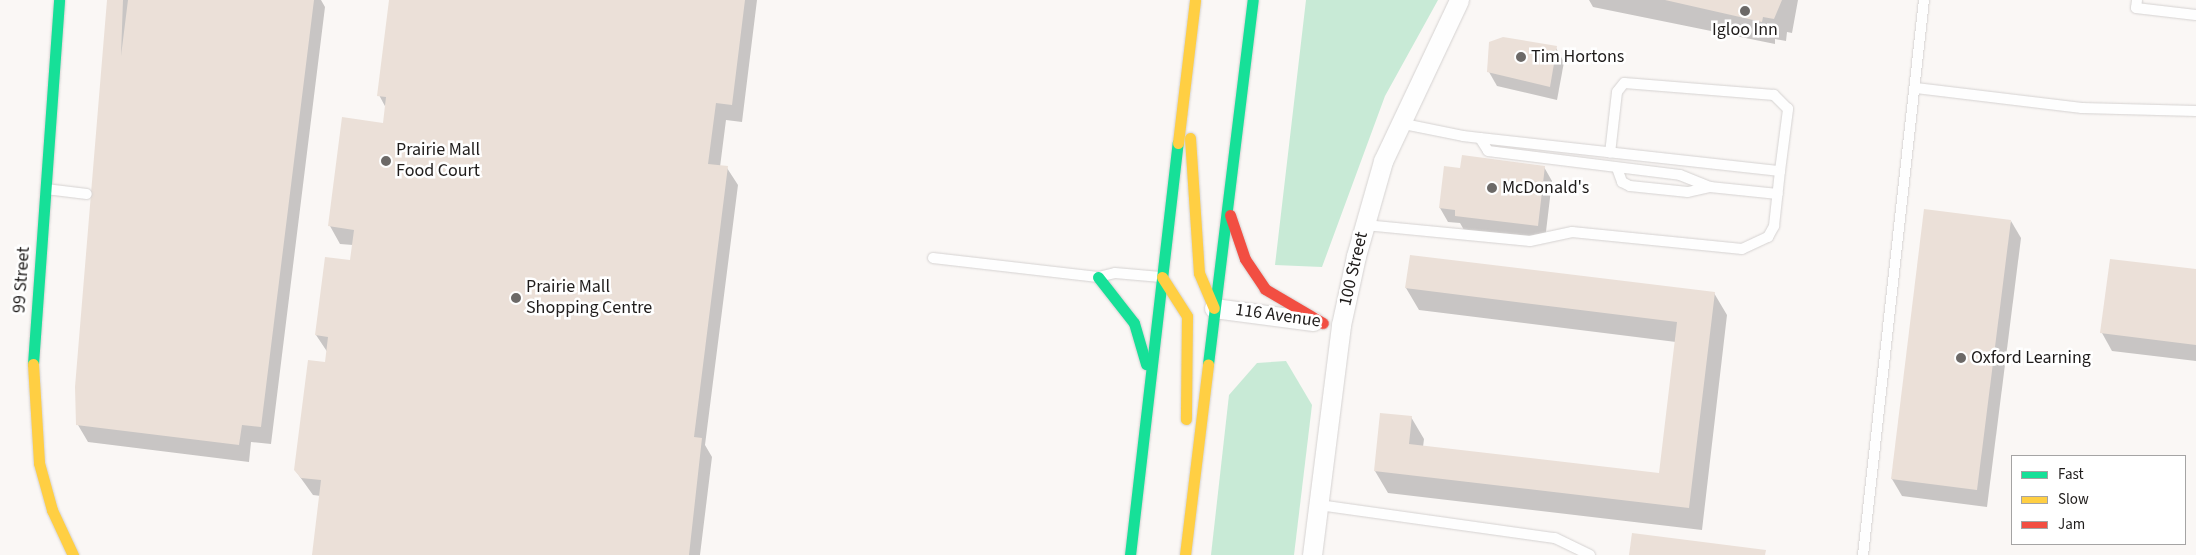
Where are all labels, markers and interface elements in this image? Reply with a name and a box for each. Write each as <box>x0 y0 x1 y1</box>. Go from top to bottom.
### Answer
marker: Igloo Inn <box>1739 5 1751 17</box>
place label: Igloo Inn <box>1712 19 1778 41</box>
place label: Tim Hortons <box>1531 46 1624 68</box>
marker: Tim Hortons <box>1515 51 1527 63</box>
place label: Prairie Mall Food Court <box>396 140 480 182</box>
marker: Prairie Mall Food Court <box>380 155 392 167</box>
place label: McDonald's <box>1502 177 1589 199</box>
marker: McDonald's <box>1486 182 1498 194</box>
street label: 100 Street <box>1335 230 1373 308</box>
street label: 99 Street <box>9 246 35 314</box>
place label: Prairie Mall Shopping Centre <box>526 277 652 320</box>
marker: Prairie Mall Shopping Centre <box>510 292 522 304</box>
street label: 116 Avenue <box>1234 299 1322 333</box>
place label: Oxford Learning <box>1971 347 2091 369</box>
marker: Oxford Learning <box>1955 352 1967 364</box>
legend <box>2011 455 2186 545</box>
text: Fast <box>2058 464 2084 485</box>
text: Slow <box>2058 489 2089 510</box>
text: Jam <box>2058 514 2085 535</box>

